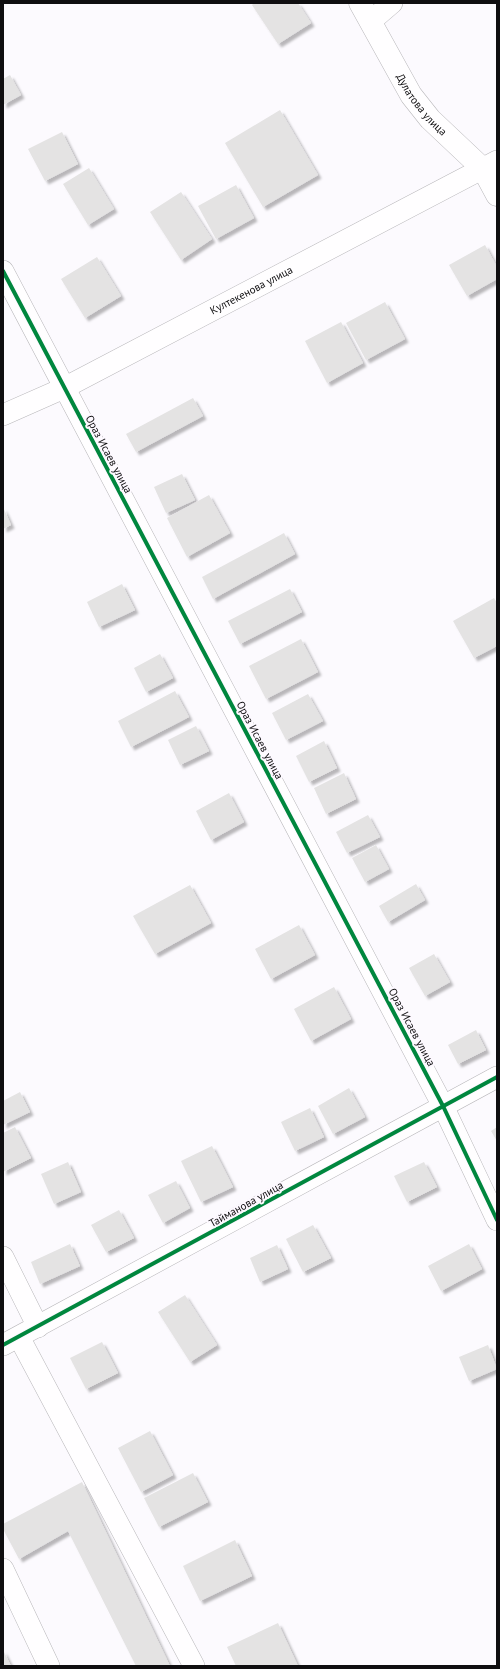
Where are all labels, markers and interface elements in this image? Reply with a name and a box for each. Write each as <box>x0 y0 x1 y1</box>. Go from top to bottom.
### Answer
street label: Дулатова улица <box>393 71 450 138</box>
street label: Култекенова улица <box>207 262 295 317</box>
street label: Ораз Исаев улица <box>82 412 136 496</box>
street label: Ораз Исаев улица <box>233 698 287 782</box>
street label: Ораз Исаев улица <box>385 985 439 1069</box>
street label: Тайманова улица <box>206 1178 286 1230</box>

